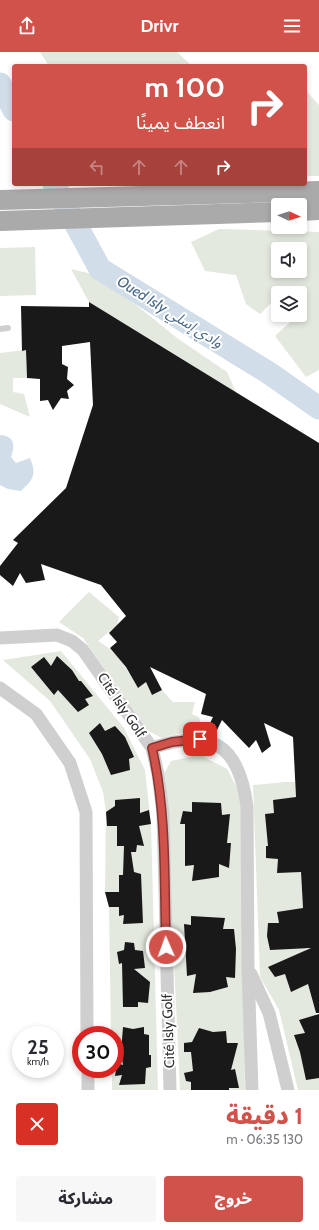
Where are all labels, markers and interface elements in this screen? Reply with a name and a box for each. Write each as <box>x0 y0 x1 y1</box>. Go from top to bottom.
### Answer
icon: share <box>16 15 38 37</box>
text: Drivr <box>141 15 178 37</box>
icon: menu <box>281 15 303 37</box>
text: 100 m <box>144 70 225 104</box>
icon: right <box>239 80 291 132</box>
text: انعطف يمينًا <box>136 112 225 134</box>
icon: left <box>86 156 108 178</box>
icon: ahead <box>128 156 150 178</box>
icon: ahead <box>170 156 192 178</box>
icon: right <box>212 156 234 178</box>
north arrow <box>271 198 307 234</box>
map controls <box>271 198 307 322</box>
button: sound <box>271 242 307 278</box>
water label: Oued Isly وادي إسلي <box>113 272 226 354</box>
button: layers <box>271 286 307 322</box>
street label: Cité Isly Golf <box>94 669 151 741</box>
pin <box>183 722 217 756</box>
icon: arrive <box>189 728 211 750</box>
position arrow <box>145 926 187 968</box>
street label: Cité Isly Golf <box>158 993 178 1069</box>
speed limit sign: 30 <box>72 1026 124 1078</box>
text: 25 <box>27 1035 49 1059</box>
text: km/h <box>27 1055 49 1068</box>
text: 1 دقيقة <box>226 1101 303 1130</box>
button: close <box>16 1103 58 1145</box>
text: 130 m · 06:35 <box>226 1131 303 1147</box>
button: مشاركة <box>16 1176 156 1222</box>
button: خروج <box>164 1176 303 1222</box>

